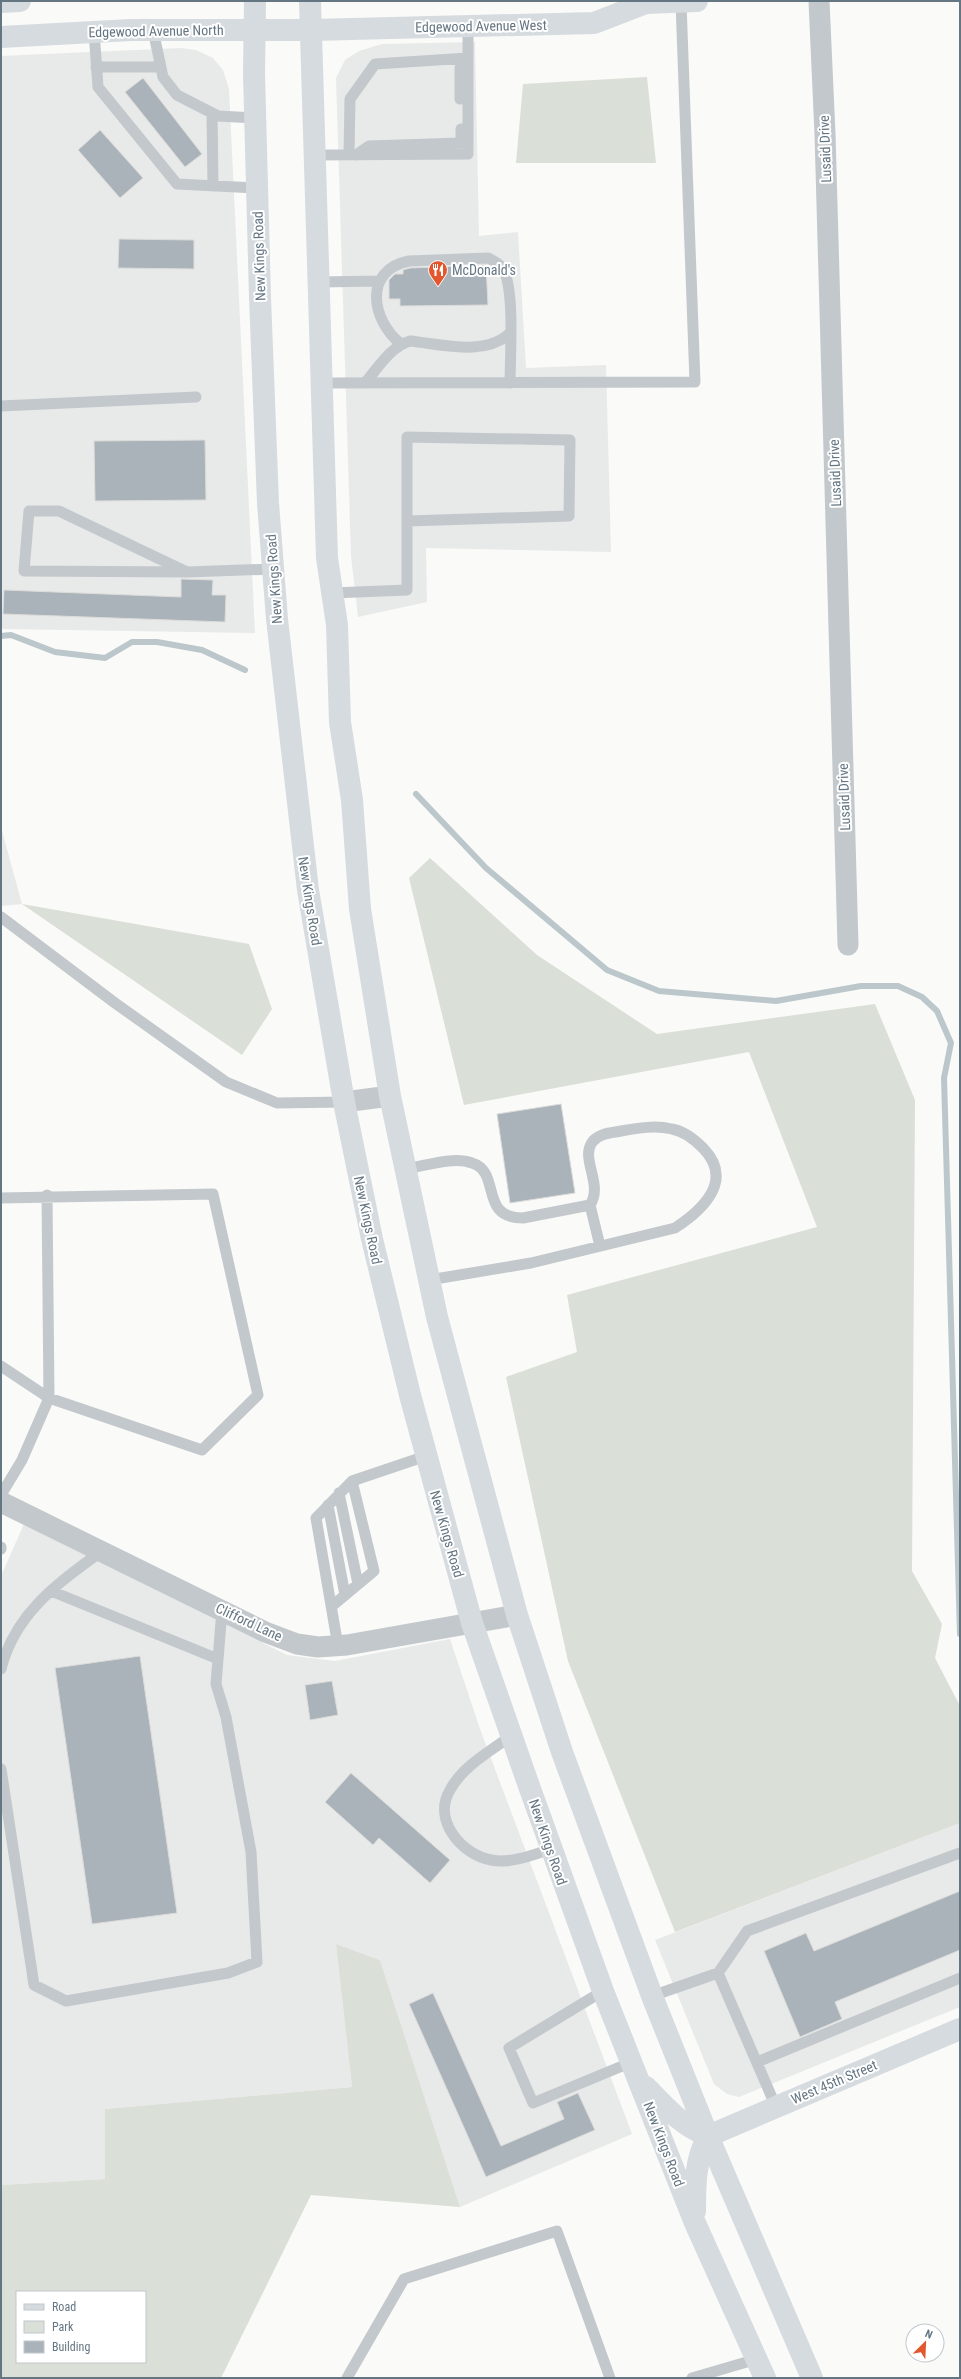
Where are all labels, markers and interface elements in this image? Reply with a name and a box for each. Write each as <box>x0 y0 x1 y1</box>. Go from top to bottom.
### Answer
street label: Edgewood Avenue West <box>415 17 547 35</box>
street label: Edgewood Avenue North <box>88 22 224 40</box>
street label: Lusaid Drive <box>816 115 834 183</box>
street label: New Kings Road <box>249 211 269 301</box>
restaurant icon: McDonald's <box>427 259 449 287</box>
place label: McDonald's <box>452 262 516 278</box>
street label: Lusaid Drive <box>826 439 844 507</box>
street label: New Kings Road <box>263 534 285 624</box>
street label: Lusaid Drive <box>835 763 853 831</box>
street label: New Kings Road <box>295 855 325 947</box>
street label: New Kings Road <box>351 1174 385 1266</box>
street label: New Kings Road <box>427 1489 467 1579</box>
street label: Clifford Lane <box>213 1600 285 1644</box>
street label: New Kings Road <box>526 1797 570 1887</box>
street label: West 45th Street <box>789 2057 879 2107</box>
street label: New Kings Road <box>640 2099 688 2189</box>
legend <box>16 2291 146 2363</box>
text: Road <box>52 2300 76 2314</box>
text: Park <box>52 2320 74 2334</box>
north arrow <box>905 2323 945 2363</box>
text: N <box>923 2327 935 2342</box>
text: Building <box>52 2340 90 2354</box>

